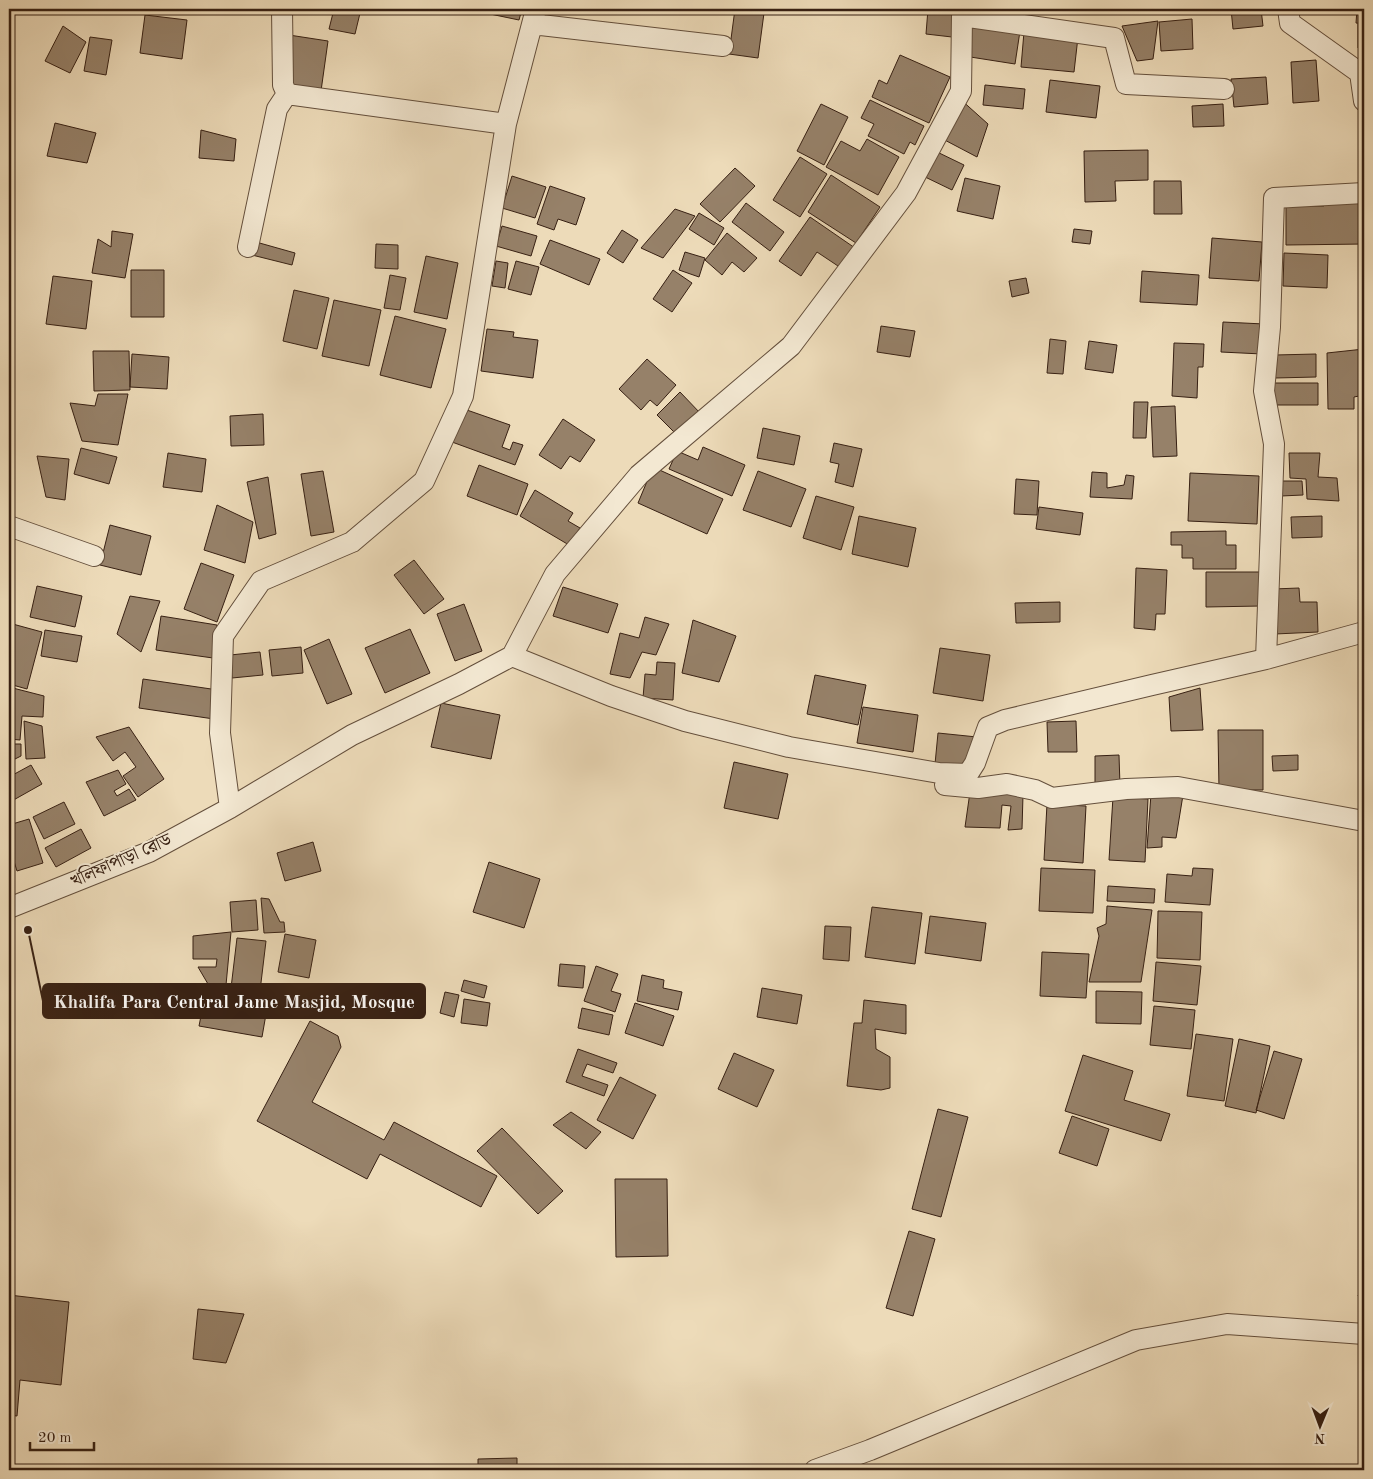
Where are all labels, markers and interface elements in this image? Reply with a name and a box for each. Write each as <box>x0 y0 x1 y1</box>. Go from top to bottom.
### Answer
street label: খলিফাপাড়া রোড <box>67 829 175 891</box>
callout: Khalifa Para Central Jame Masjid, Mosque <box>43 984 425 1018</box>
text: Khalifa Para Central Jame Masjid, Mosque <box>53 994 415 1013</box>
north arrow <box>1296 1402 1346 1452</box>
scale bar <box>30 1419 94 1451</box>
text: 20 m <box>38 1431 72 1446</box>
text: N <box>1314 1431 1325 1445</box>

